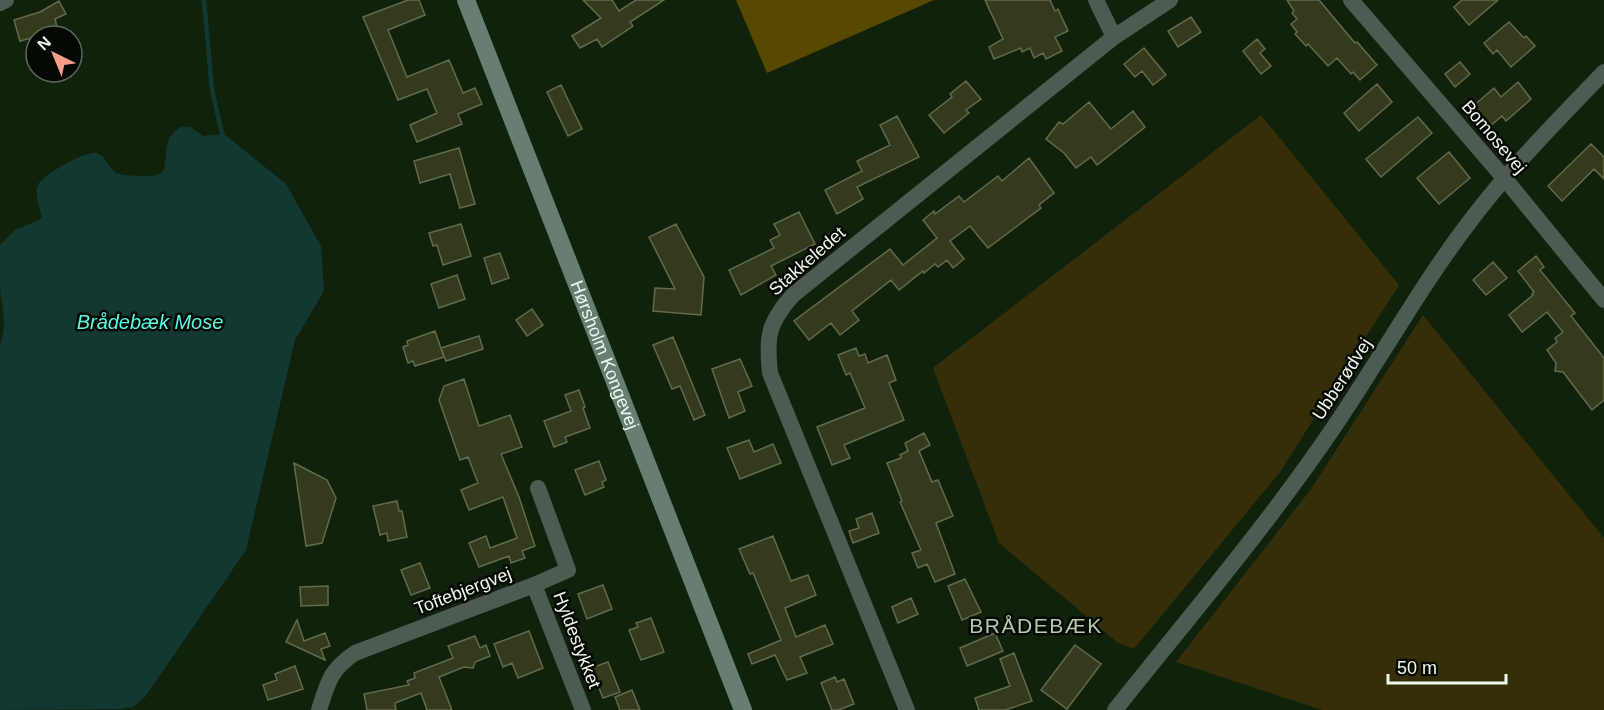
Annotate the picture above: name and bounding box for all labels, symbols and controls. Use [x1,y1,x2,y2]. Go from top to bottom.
north arrow [24,24,84,84]
text: N [34,33,54,54]
street label: Bomosevej [1458,96,1530,178]
street label: Stakkeledet [765,223,849,299]
street label: Hørsholm Kongevej [566,278,643,432]
water label: Brådebæk Mose [77,311,223,333]
street label: Ubberødvej [1308,335,1376,423]
street label: Toftebjergvej [412,563,514,619]
street label: Hyldestykket [549,589,605,691]
district label: BRÅDEBÆK [969,614,1103,637]
scale bar [1388,647,1506,685]
text: 50 m [1397,658,1437,678]

